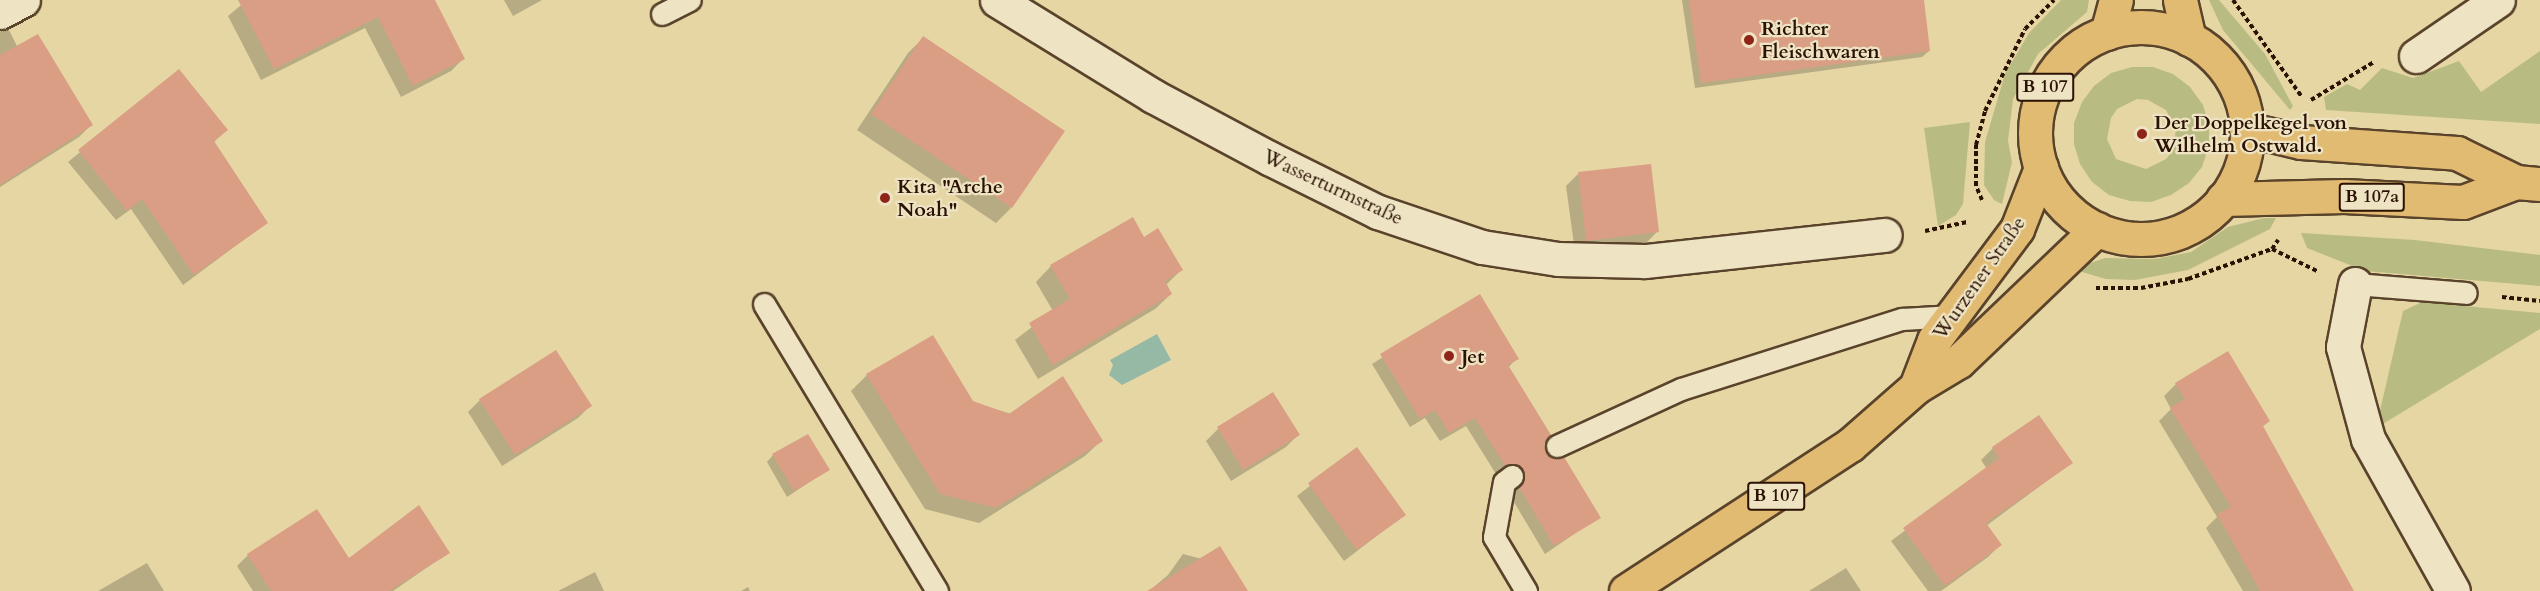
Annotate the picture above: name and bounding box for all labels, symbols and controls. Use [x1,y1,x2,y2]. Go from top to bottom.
place label: Richter Fleischwaren [1761,16,1880,63]
marker: Richter Fleischwaren [1742,33,1756,47]
road number: B 107 [2015,72,2075,102]
place label: Der Doppelkegel von Wilhelm Ostwald. [2154,110,2347,157]
marker: Der Doppelkegel von Wilhelm Ostwald. [2135,127,2149,141]
street label: Wasserturmstraße [1259,144,1407,230]
place label: Kita "Arche Noah" [897,174,1003,221]
road number: B 107a [2338,182,2406,212]
marker: Kita "Arche Noah" [878,191,892,205]
street label: Wurzener Straße [1928,212,2030,344]
place label: Jet [1461,344,1484,368]
marker: Jet [1442,349,1456,363]
road number: B 107 [1746,481,1806,511]

